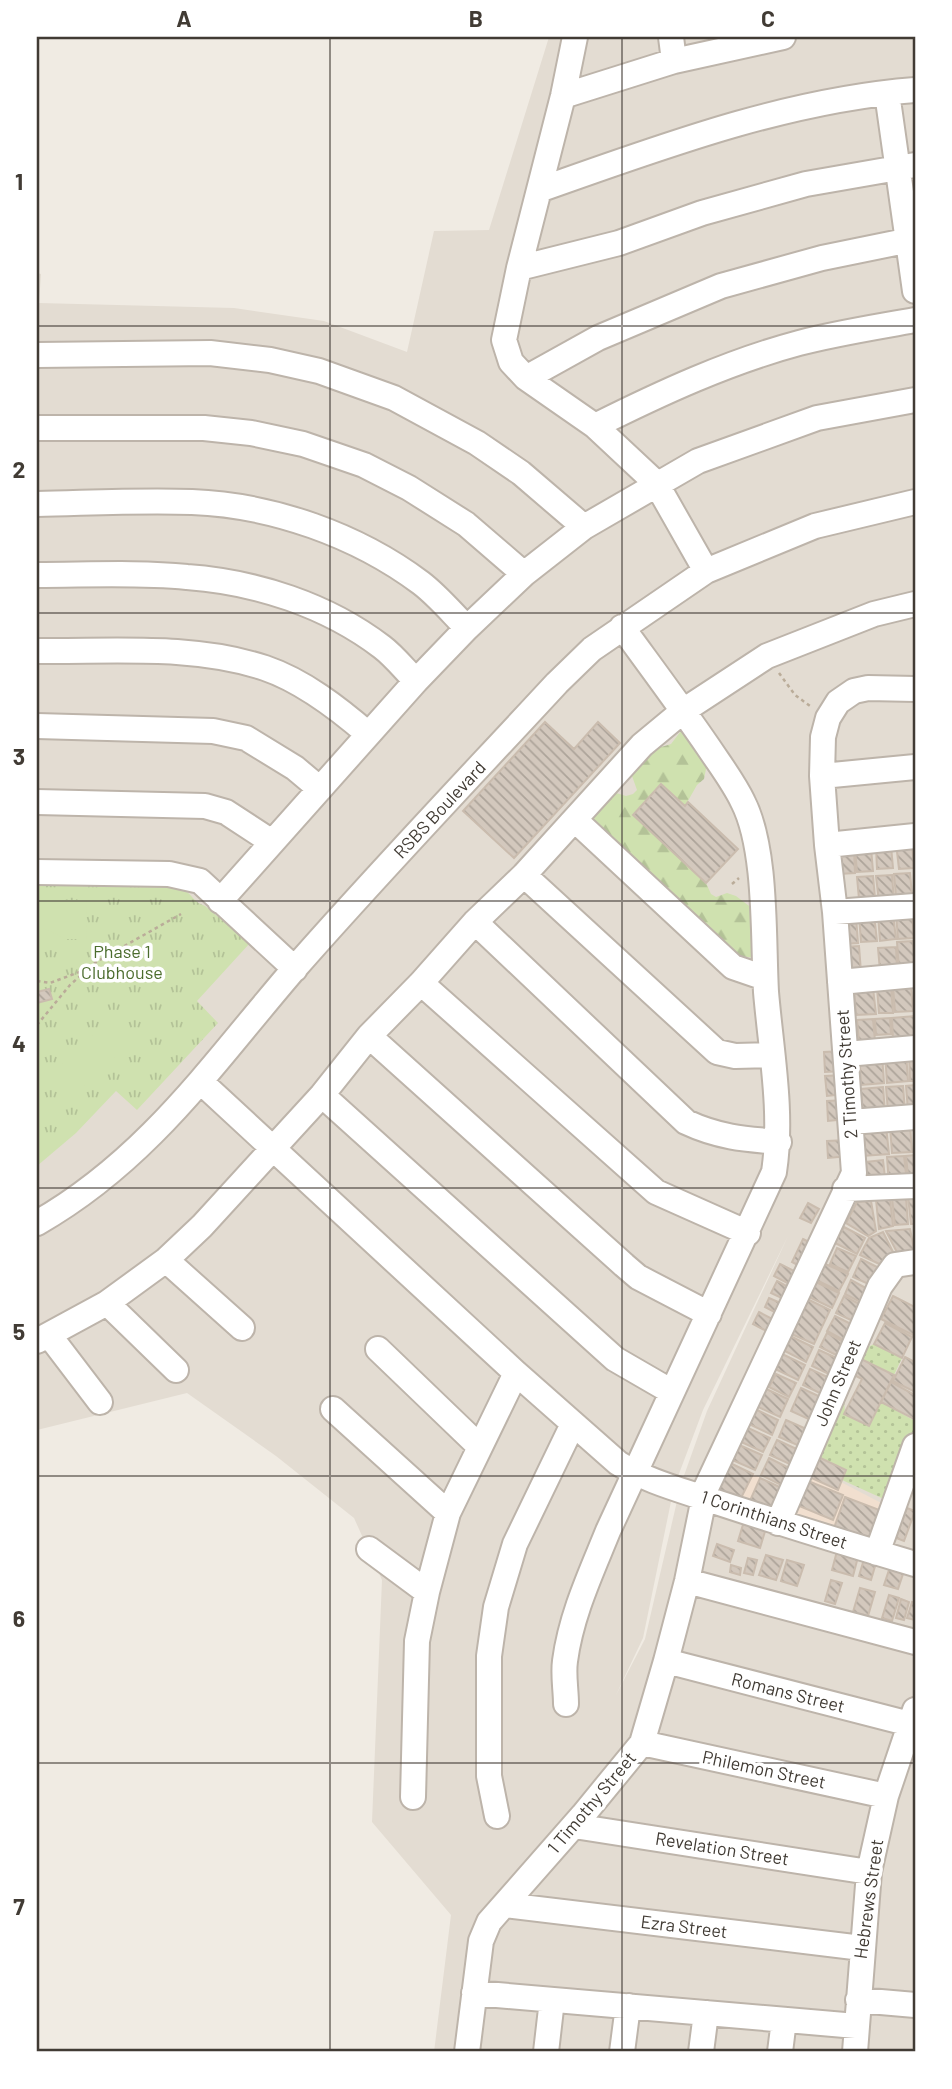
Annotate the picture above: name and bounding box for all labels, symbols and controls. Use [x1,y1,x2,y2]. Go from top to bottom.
text: A [176,4,192,32]
text: B [469,4,483,32]
text: C [761,4,775,32]
text: 1 [15,167,23,195]
text: 2 [13,455,25,483]
text: 3 [13,742,25,770]
street label: RSBS Boulevard [389,756,490,863]
park label: Phase 1 Clubhouse [81,940,163,983]
street label: 2 Timothy Street [831,1009,861,1139]
text: 4 [12,1029,26,1057]
text: 5 [13,1317,25,1345]
street label: John Street [809,1336,865,1429]
street label: 1 Corinthians Street [698,1485,850,1553]
text: 6 [13,1604,25,1632]
street label: Romans Street [729,1667,847,1717]
street label: Philemon Street [700,1745,828,1793]
street label: 1 Timothy Street [542,1747,640,1858]
street label: Revelation Street [654,1827,790,1869]
street label: Hebrews Street [849,1837,887,1960]
text: 7 [13,1892,25,1920]
street label: Ezra Street [639,1910,729,1942]

